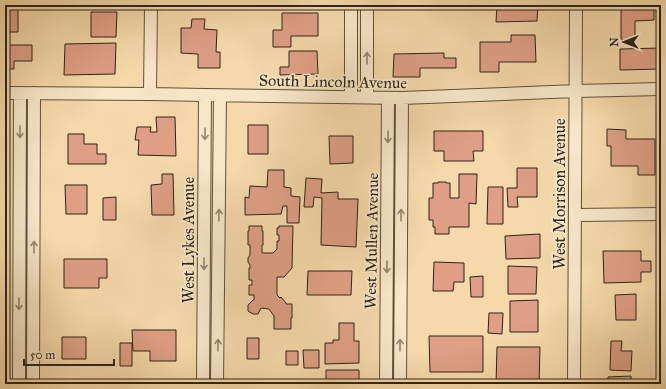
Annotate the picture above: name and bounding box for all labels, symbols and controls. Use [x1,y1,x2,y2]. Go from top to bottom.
north arrow [604,22,644,62]
text: N [608,37,621,47]
one-way arrow [363,52,371,65]
street label: South Lincoln Avenue [259,71,408,92]
street label: West Morrison Avenue [550,118,569,270]
one-way arrow [16,125,24,138]
one-way arrow [201,127,209,140]
one-way arrow [384,130,392,143]
street label: West Mullen Avenue [361,172,382,309]
street label: West Lykes Avenue [179,176,198,303]
one-way arrow [215,209,223,222]
one-way arrow [397,209,405,222]
one-way arrow [30,241,38,254]
one-way arrow [200,257,208,270]
one-way arrow [383,260,391,273]
one-way arrow [15,297,23,310]
one-way arrow [214,339,222,352]
one-way arrow [397,339,404,352]
scale bar [24,341,114,367]
text: 50 m [30,348,55,362]

